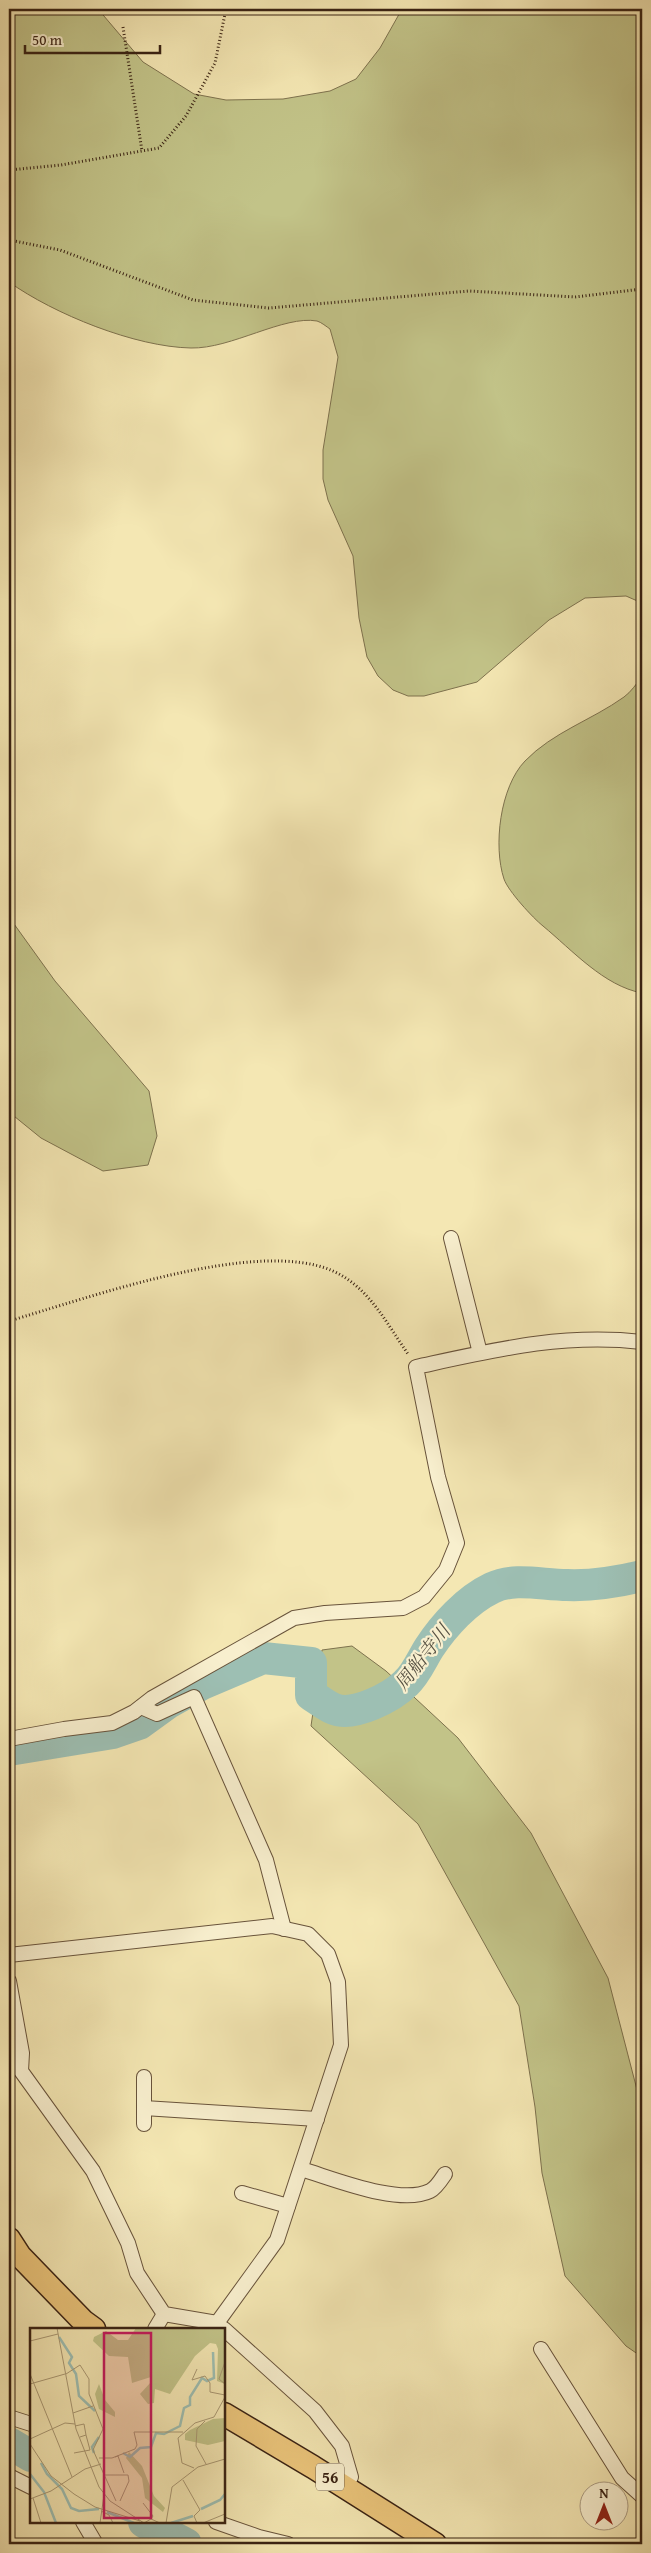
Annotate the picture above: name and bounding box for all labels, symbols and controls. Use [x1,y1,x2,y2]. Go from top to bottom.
scale bar [25,22,160,54]
text: 50 m [32,29,63,50]
water label: 周船寺川 [388,1617,458,1696]
inset map [30,2328,225,2523]
road number: 56 [316,2464,344,2490]
north arrow [578,2480,628,2530]
text: N [599,2483,609,2503]

